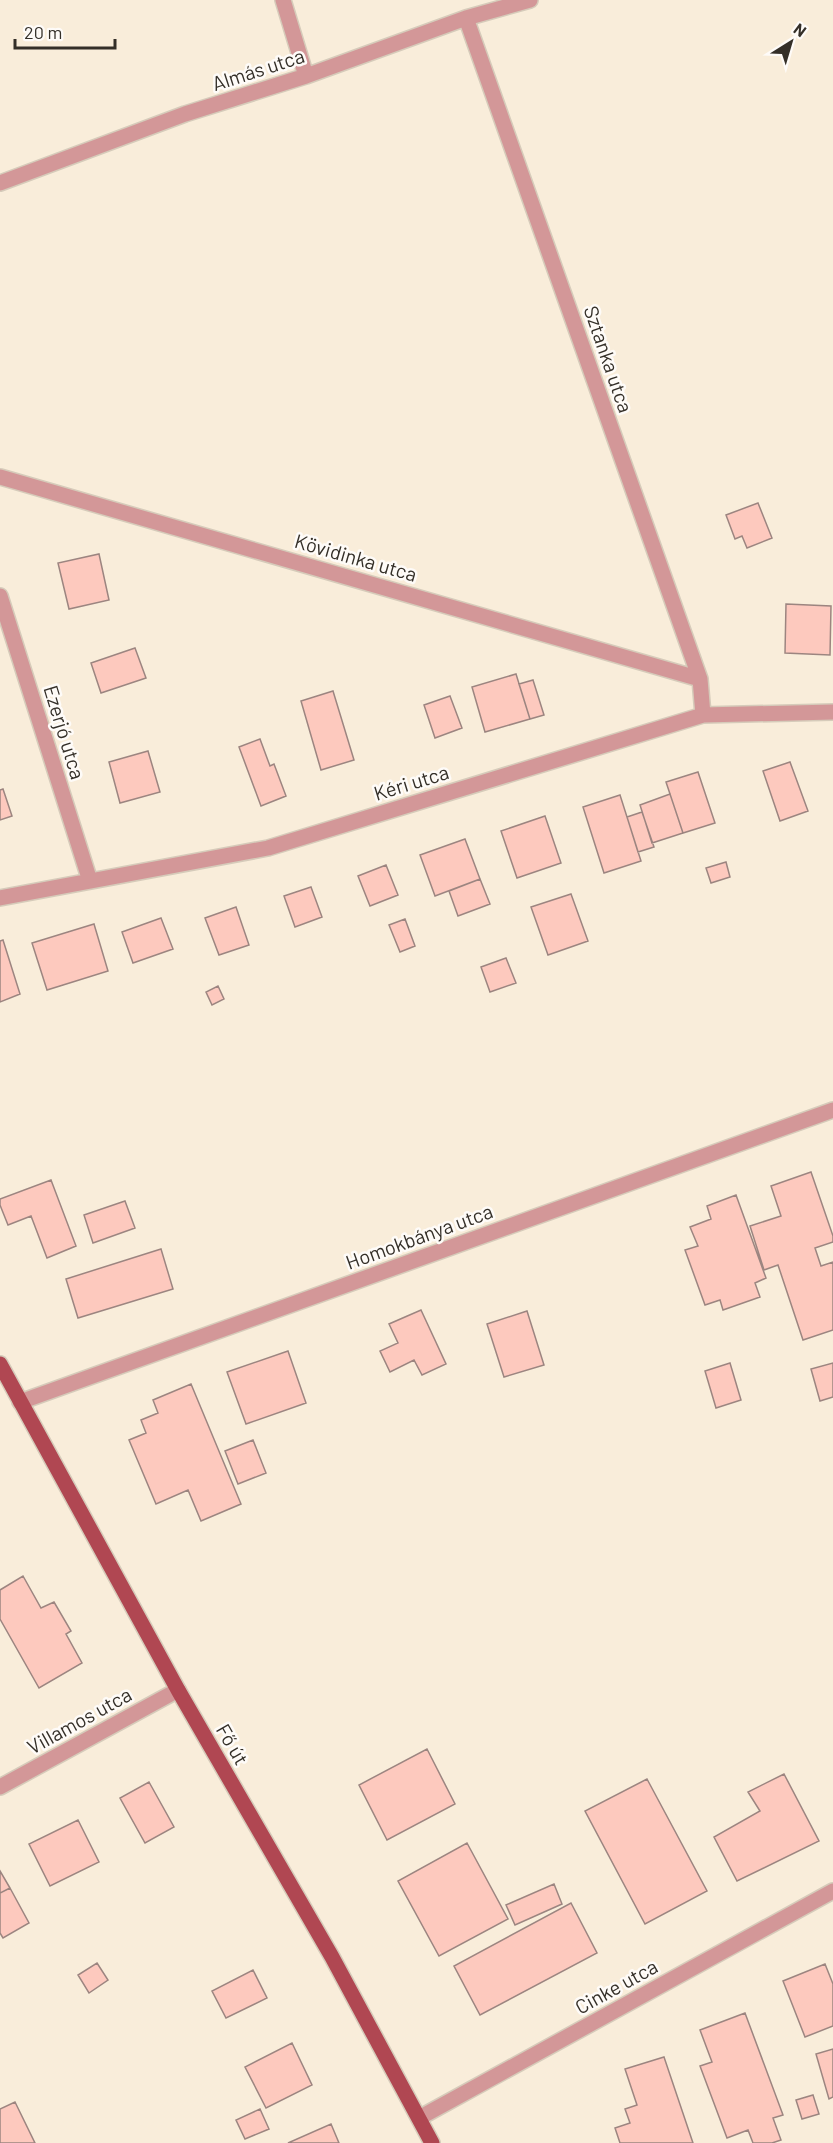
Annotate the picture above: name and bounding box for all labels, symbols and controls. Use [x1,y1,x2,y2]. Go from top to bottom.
scale bar [15,12,116,50]
north arrow [761,12,821,72]
text: N [790,19,810,40]
text: 20 m [24,21,62,43]
street label: Almás utca [209,43,307,95]
street label: Sztanka utca [580,303,638,415]
street label: Kövidinka utca [292,528,420,586]
street label: Ezerjó utca [39,682,91,782]
street label: Kéri utca [371,759,451,805]
street label: Homokbánya utca [342,1198,496,1274]
street label: Villamos utca [23,1681,135,1759]
street label: Fő út [212,1719,254,1769]
street label: Cinke utca [571,1954,661,2018]

